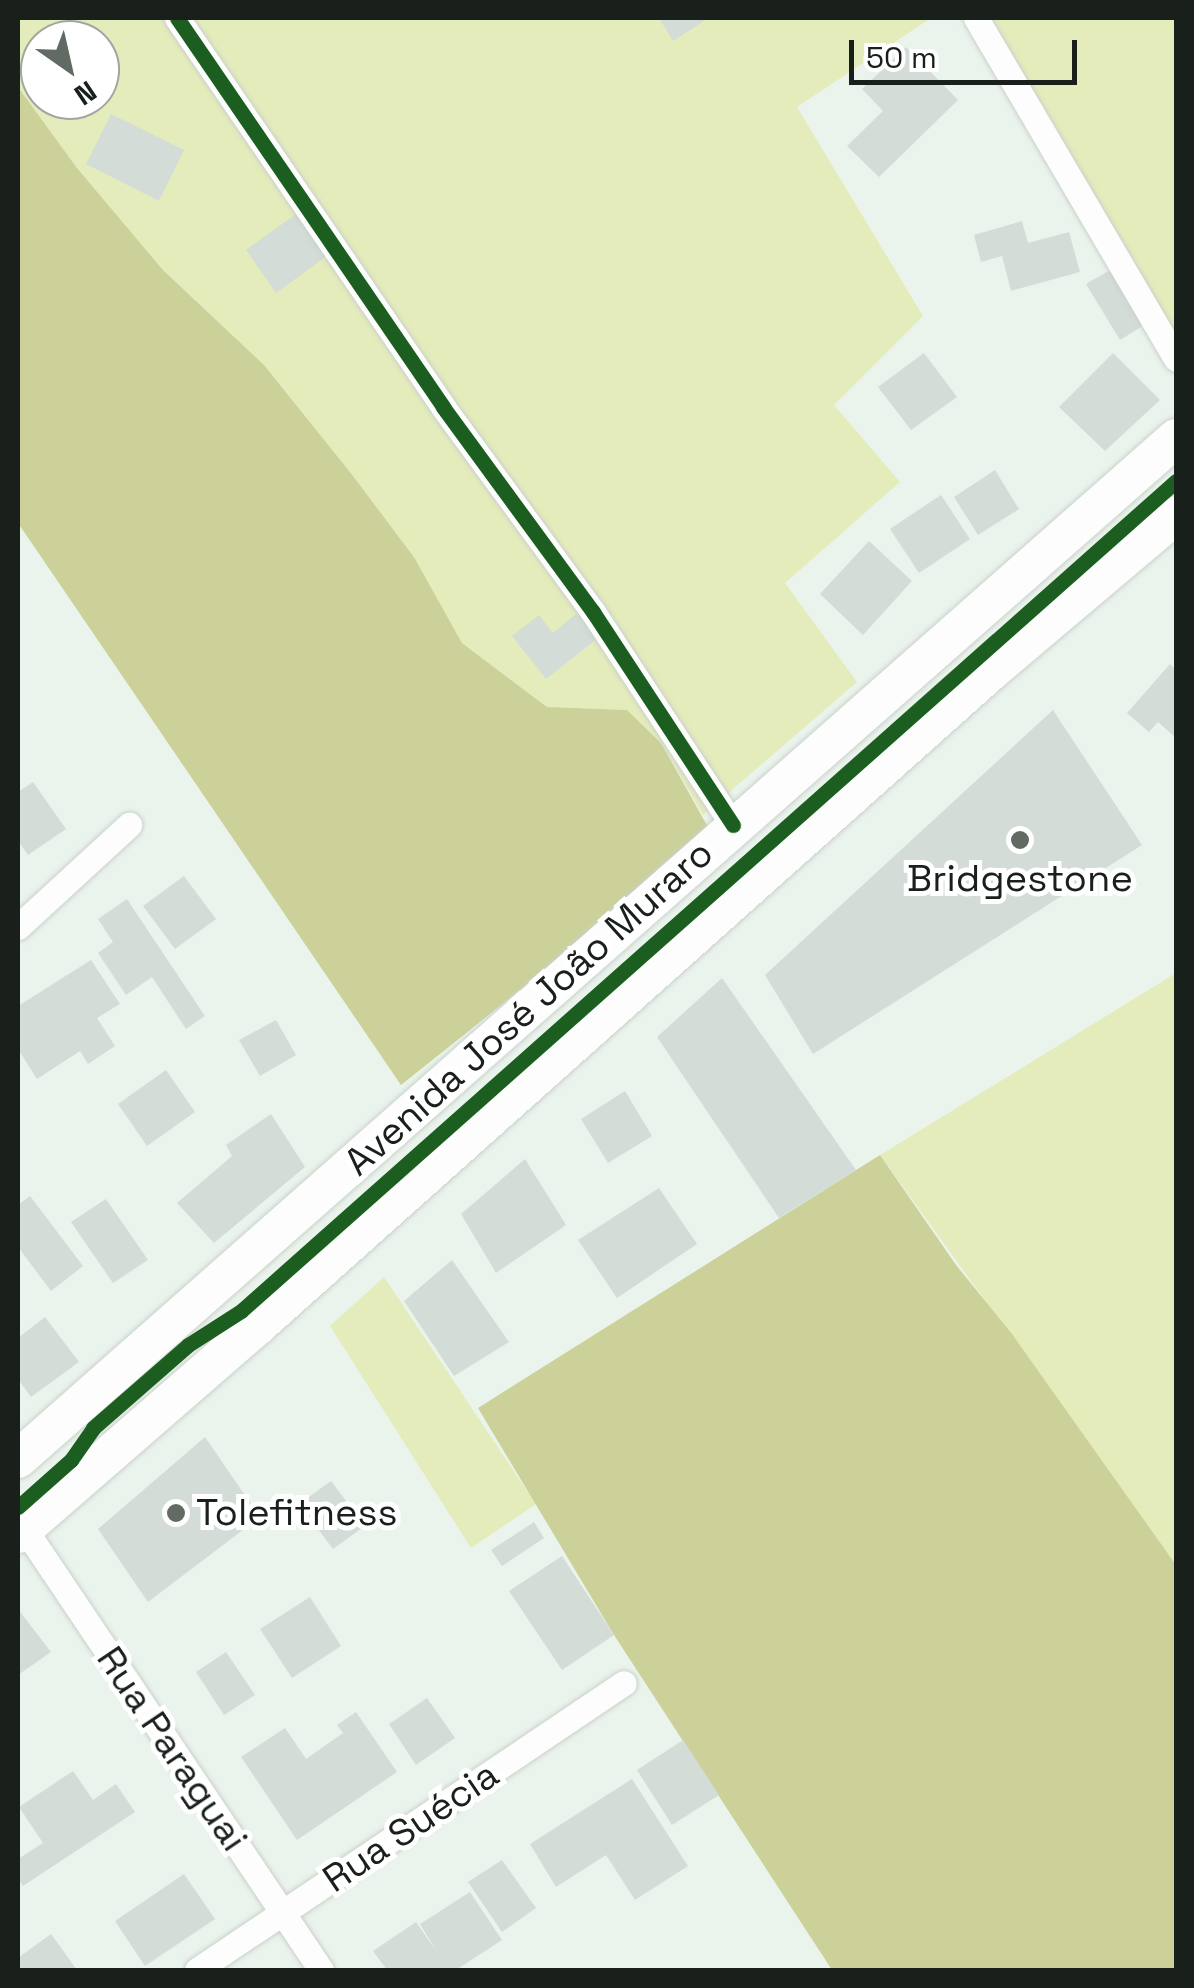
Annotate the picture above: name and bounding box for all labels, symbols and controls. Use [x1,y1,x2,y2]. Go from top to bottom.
north arrow [20,20,120,120]
scale bar [854,20,1082,82]
text: 50 m [866,38,937,77]
text: N [68,73,104,113]
marker: Bridgestone [1009,829,1031,851]
street label: Avenida José João Muraro [335,830,723,1186]
place label: Bridgestone [907,856,1133,902]
place label: Tolefitness [196,1490,398,1536]
marker: Tolefitness [165,1502,187,1524]
street label: Rua Paraguai [87,1638,257,1860]
street label: Rua Suécia [315,1752,507,1902]

